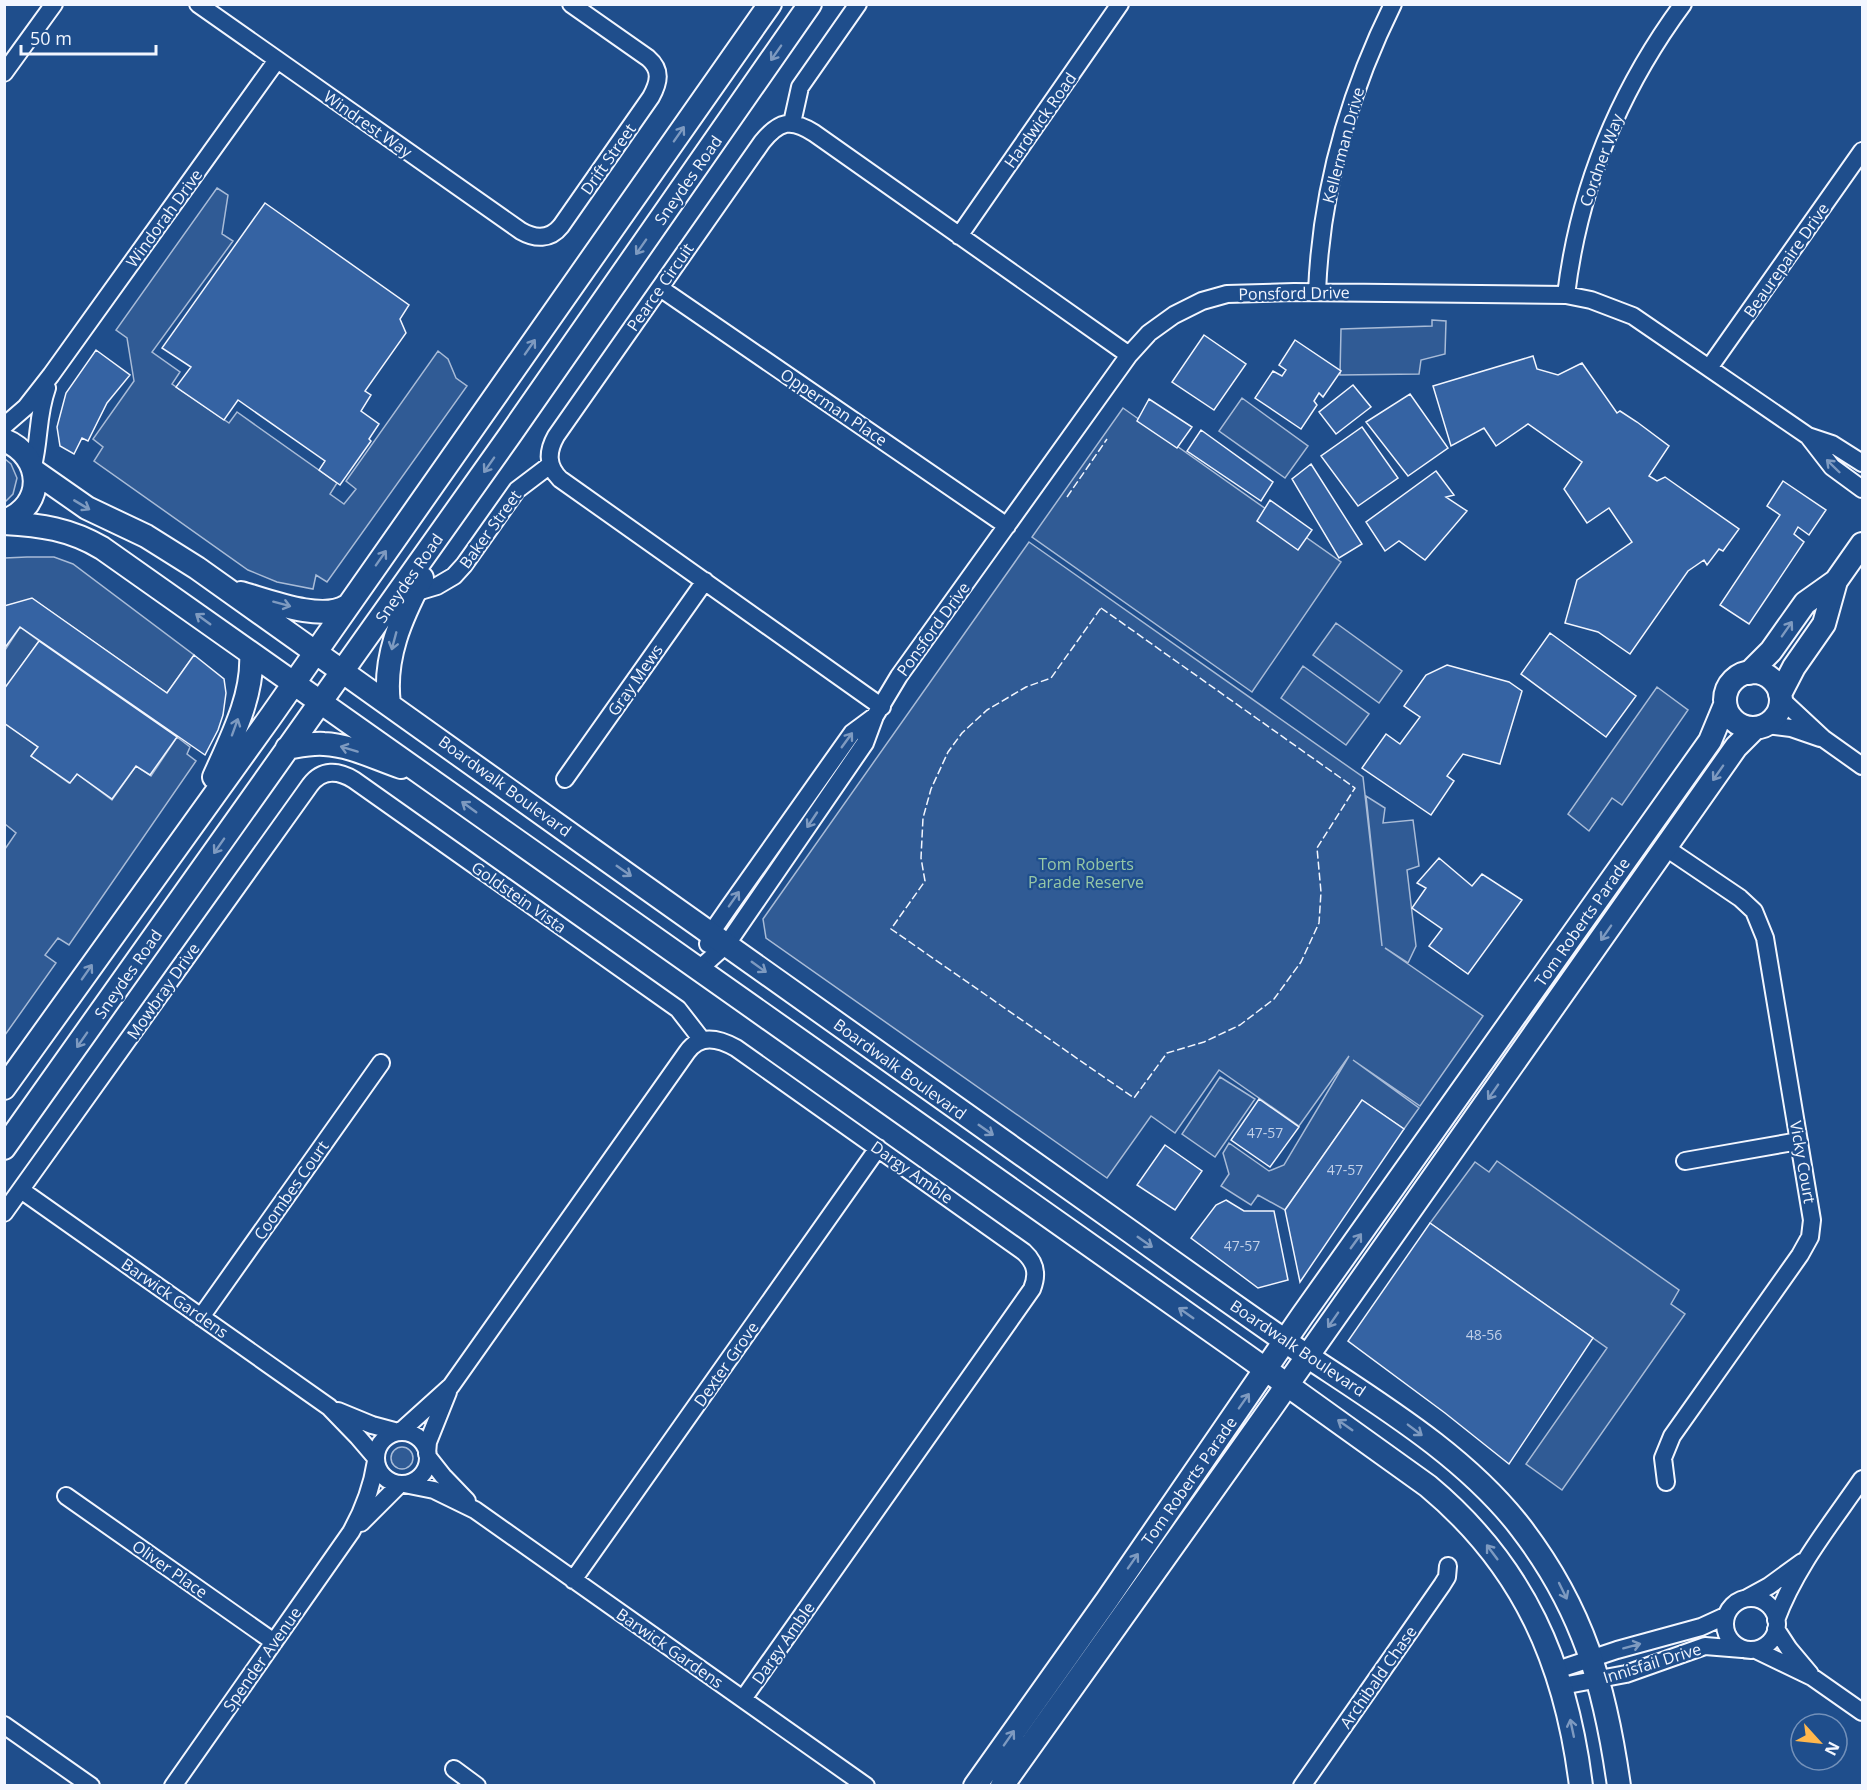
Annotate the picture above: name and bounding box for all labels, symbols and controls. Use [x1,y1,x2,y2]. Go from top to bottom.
scale bar [21,18,156,56]
text: 50 m [30,26,72,50]
one-way arrow [770,44,782,60]
street label: Hardwick Road [999,68,1081,172]
street label: Windrest Way [319,85,417,163]
street label: Kellerman Drive [1317,85,1369,205]
street label: Cordner Way [1574,110,1628,209]
street label: Drift Street [575,119,641,199]
one-way arrow [673,127,685,143]
street label: Sneydes Road [649,131,727,229]
street label: Windorah Drive [121,164,207,272]
street label: Beaurepaire Drive [1738,198,1834,322]
street label: Pearce Circuit [622,238,699,335]
one-way arrow [635,238,647,254]
street label: Ponsford Drive [1238,281,1350,305]
one-way arrow [524,340,536,356]
street label: Opperman Place [776,363,892,451]
one-way arrow [483,456,495,472]
one-way arrow [1825,458,1840,473]
street label: Baker Street [454,485,526,573]
one-way arrow [73,499,90,511]
street label: Sneydes Road [370,529,448,627]
one-way arrow [375,551,387,567]
street label: Ponsford Drive [891,577,975,681]
one-way arrow [272,599,291,610]
one-way arrow [195,613,212,625]
one-way arrow [1781,621,1793,637]
one-way arrow [388,631,400,650]
street label: Gray Mews [602,640,668,720]
one-way arrow [231,718,242,737]
street label: Boardwalk Boulevard [434,730,576,842]
one-way arrow [841,733,853,749]
one-way arrow [340,743,359,754]
one-way arrow [1712,764,1724,781]
one-way arrow [461,801,477,814]
one-way arrow [806,811,818,828]
one-way arrow [213,837,225,854]
park label: Tom Roberts Parade Reserve [1028,853,1144,893]
street label: Tom Roberts Parade [1529,853,1635,991]
street label: Goldstein Vista [467,856,571,938]
one-way arrow [615,865,631,878]
one-way arrow [728,892,740,908]
one-way arrow [1600,924,1612,940]
street label: Sneydes Road [89,925,167,1023]
street label: Mowbray Drive [122,938,204,1044]
one-way arrow [751,961,767,973]
one-way arrow [81,964,93,980]
street label: Boardwalk Boulevard [829,1013,971,1125]
one-way arrow [76,1031,88,1047]
one-way arrow [1487,1083,1500,1099]
street label: Vicky Court [1785,1119,1821,1205]
house number: 47-57 [1247,1123,1283,1142]
one-way arrow [977,1124,993,1136]
street label: Coombes Court [249,1136,334,1244]
street label: Dargy Amble [867,1136,957,1208]
house number: 47-57 [1327,1160,1363,1179]
one-way arrow [1350,1234,1362,1250]
one-way arrow [1137,1236,1153,1248]
house number: 47-57 [1224,1236,1260,1255]
street label: Barwick Gardens [117,1253,233,1343]
street label: Boardwalk Boulevard [1226,1294,1370,1402]
one-way arrow [1178,1307,1195,1319]
one-way arrow [1327,1311,1339,1327]
street label: Dexter Grove [689,1317,763,1411]
house number: 48-56 [1466,1325,1502,1344]
one-way arrow [1238,1393,1250,1410]
street label: Tom Roberts Parade [1136,1412,1242,1550]
one-way arrow [1337,1419,1354,1431]
one-way arrow [1406,1424,1422,1437]
street label: Oliver Place [128,1535,212,1603]
one-way arrow [1485,1544,1498,1560]
one-way arrow [1127,1554,1139,1570]
one-way arrow [1557,1581,1569,1599]
street label: Dargy Amble [747,1598,819,1688]
street label: Spender Avenue [218,1602,306,1715]
street label: Barwick Gardens [612,1603,728,1693]
street label: Archibald Chase [1335,1621,1421,1733]
street label: Innisfail Drive [1600,1638,1704,1688]
one-way arrow [1623,1639,1642,1651]
north arrow [1789,1712,1849,1772]
one-way arrow [1566,1718,1577,1738]
one-way arrow [1003,1730,1015,1746]
text: N [1820,1738,1845,1760]

